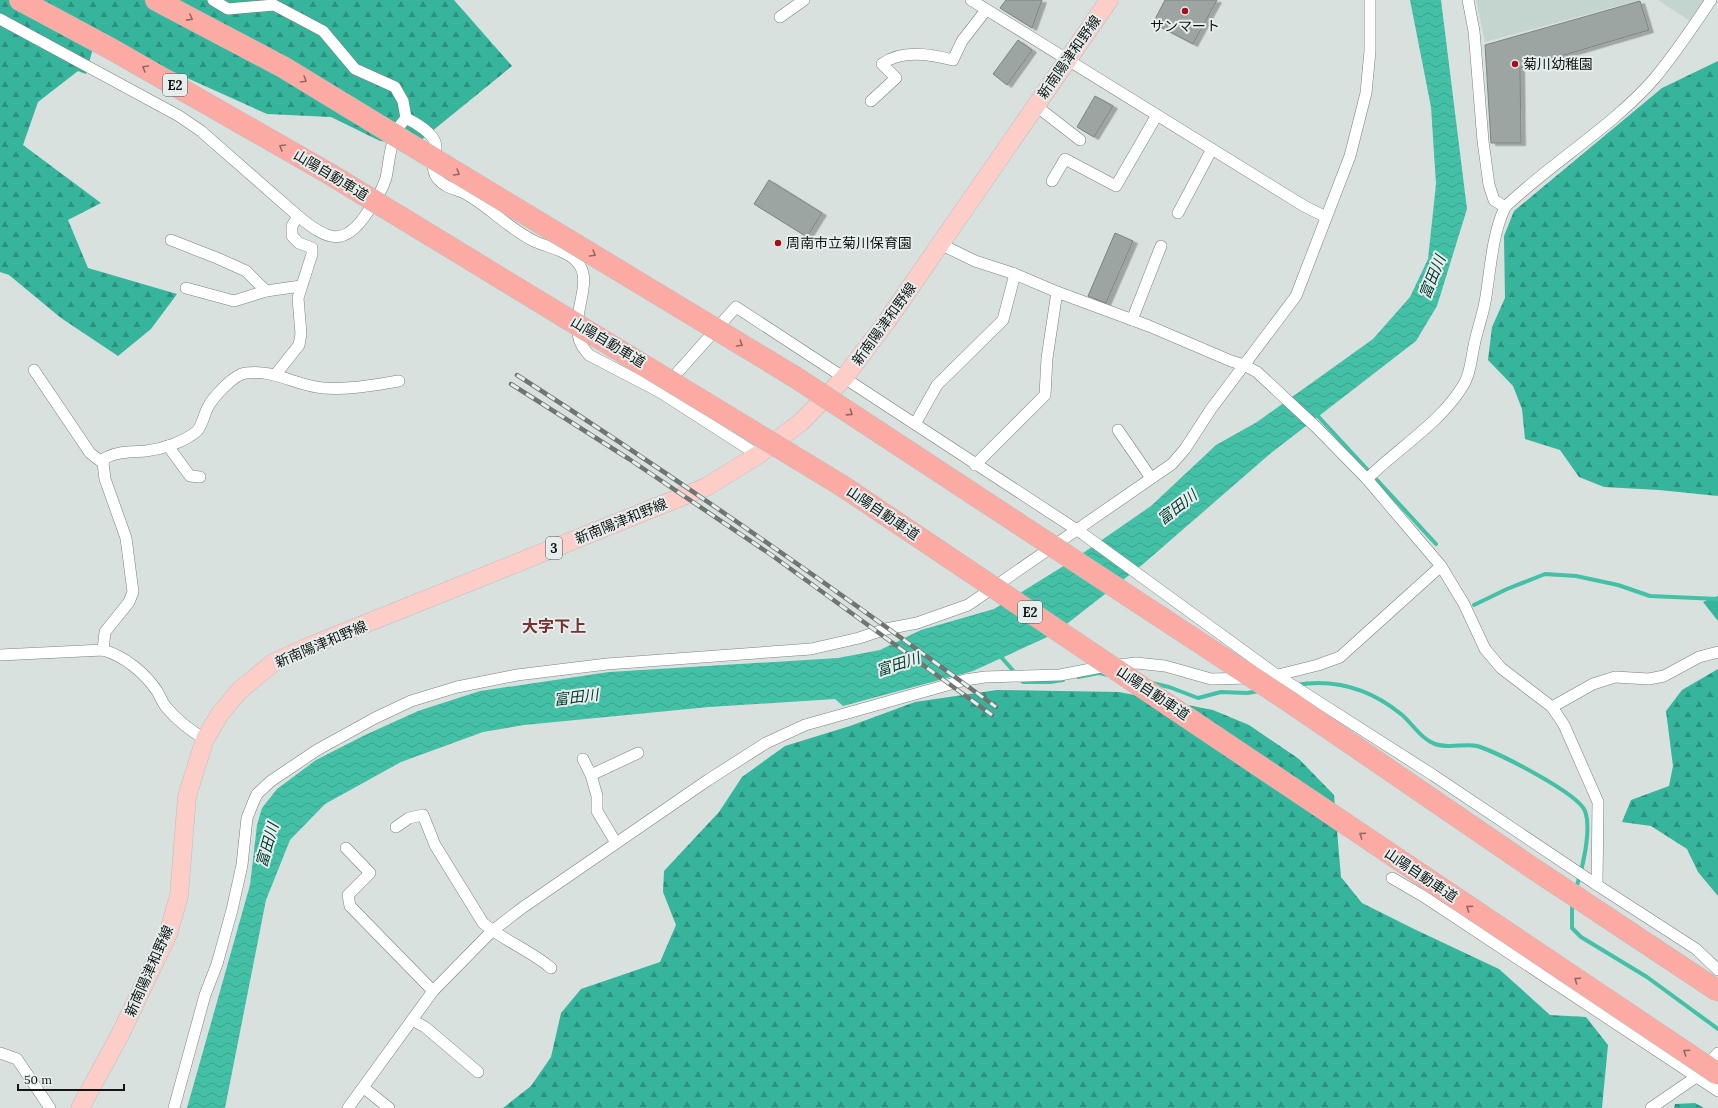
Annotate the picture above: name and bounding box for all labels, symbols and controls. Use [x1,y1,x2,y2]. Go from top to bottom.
marker: サンマート [1180,6,1190,16]
street label: 新南陽津和野線 [1034,12,1104,102]
one-way arrow [186,14,193,21]
place label: サンマート [1150,17,1220,35]
place label: 菊川幼稚園 [1523,55,1593,73]
marker: 菊川幼稚園 [1510,59,1520,69]
one-way arrow [142,66,149,73]
road number: E2 [163,74,187,96]
one-way arrow [300,76,307,83]
one-way arrow [279,144,286,151]
street label: 山陽自動車道 [290,146,372,204]
one-way arrow [453,168,460,175]
place label: 周南市立菊川保育園 [786,234,912,252]
marker: 周南市立菊川保育園 [773,238,783,248]
one-way arrow [589,250,596,257]
water label: 富田川 [1415,251,1450,301]
street label: 新南陽津和野線 [848,279,920,369]
street label: 山陽自動車道 [567,313,649,371]
one-way arrow [736,339,743,346]
one-way arrow [846,408,853,416]
street label: 山陽自動車道 [843,482,923,544]
water label: 富田川 [1153,484,1202,528]
street label: 新南陽津和野線 [572,494,670,548]
road number: 3 [546,537,562,559]
road number: E2 [1018,601,1042,623]
district label: 大字下上 [522,616,586,636]
street label: 新南陽津和野線 [272,617,370,671]
water label: 富田川 [874,647,924,680]
street label: 山陽自動車道 [1113,662,1193,724]
water label: 富田川 [553,685,601,709]
water label: 富田川 [252,819,283,869]
one-way arrow [1359,833,1366,840]
street label: 山陽自動車道 [1381,844,1461,906]
one-way arrow [1466,905,1473,913]
street label: 新南陽津和野線 [121,923,177,1019]
one-way arrow [1574,977,1581,985]
one-way arrow [1683,1050,1690,1057]
scale bar [18,1066,124,1092]
text: 50 m [24,1072,52,1087]

